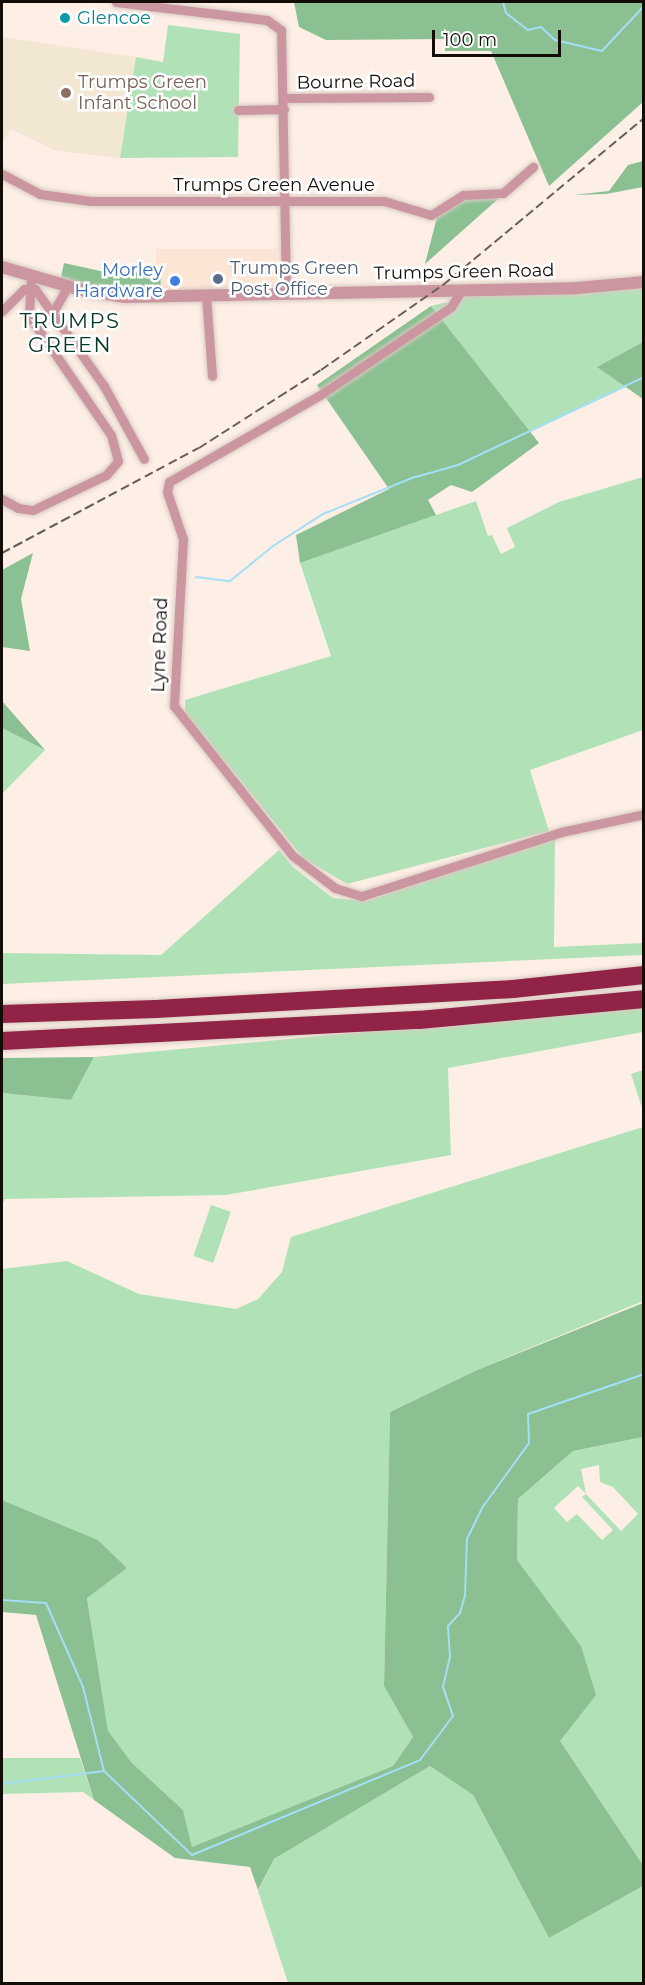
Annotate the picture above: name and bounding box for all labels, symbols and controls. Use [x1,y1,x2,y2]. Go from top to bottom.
place label: Glencoe [77,7,151,29]
marker: Glencoe [58,11,72,25]
scale bar [435,18,564,56]
text: 100 m [443,29,497,51]
street label: Bourne Road [296,70,416,94]
place label: Trumps Green Infant School [78,72,207,115]
marker: Trumps Green Infant School [59,86,73,100]
street label: Trumps Green Avenue [173,174,375,196]
place label: Trumps Green Post Office [230,258,359,300]
place label: Morley Hardware [75,260,163,302]
street label: Trumps Green Road [373,260,555,284]
marker: Trumps Green Post Office [211,272,225,286]
marker: Morley Hardware [168,274,182,288]
district label: TRUMPS GREEN [20,308,120,358]
street label: Lyne Road [148,597,172,693]

